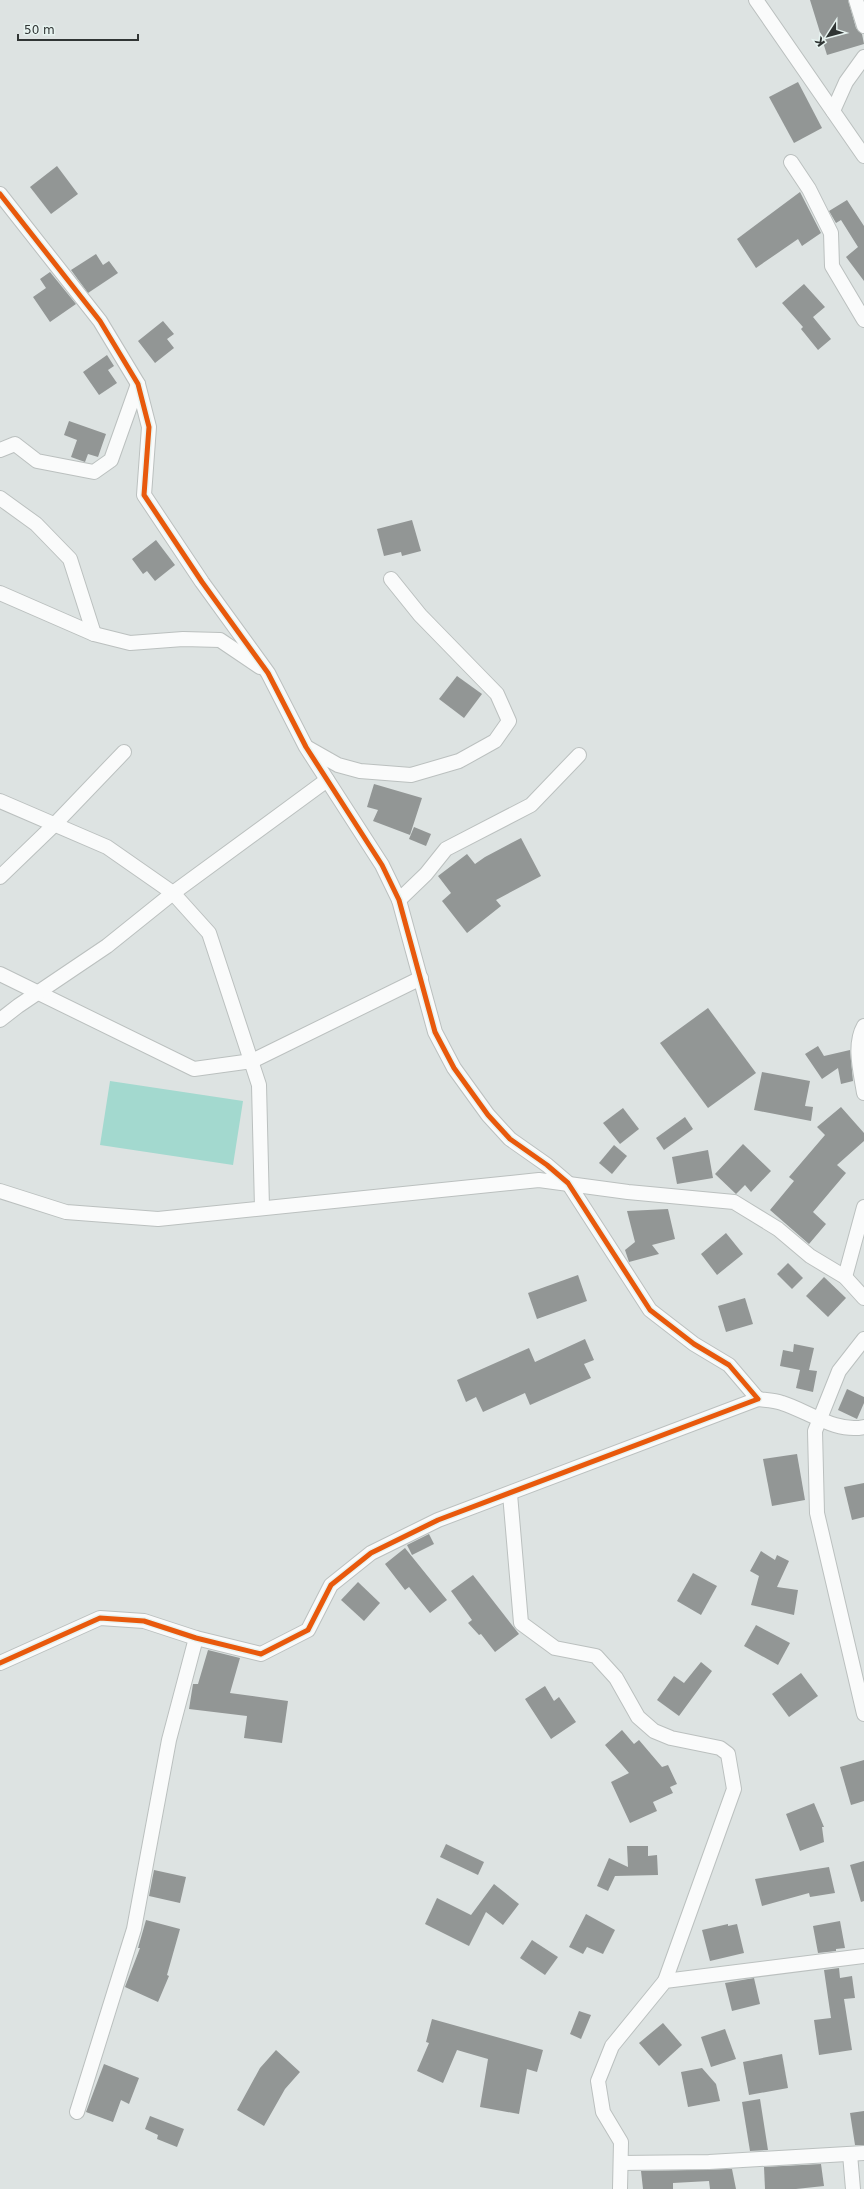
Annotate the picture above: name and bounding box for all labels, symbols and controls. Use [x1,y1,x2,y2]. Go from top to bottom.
scale bar [18,16,138,42]
north arrow [808,16,848,56]
text: 50 m [24,23,55,37]
text: K [812,34,828,49]

